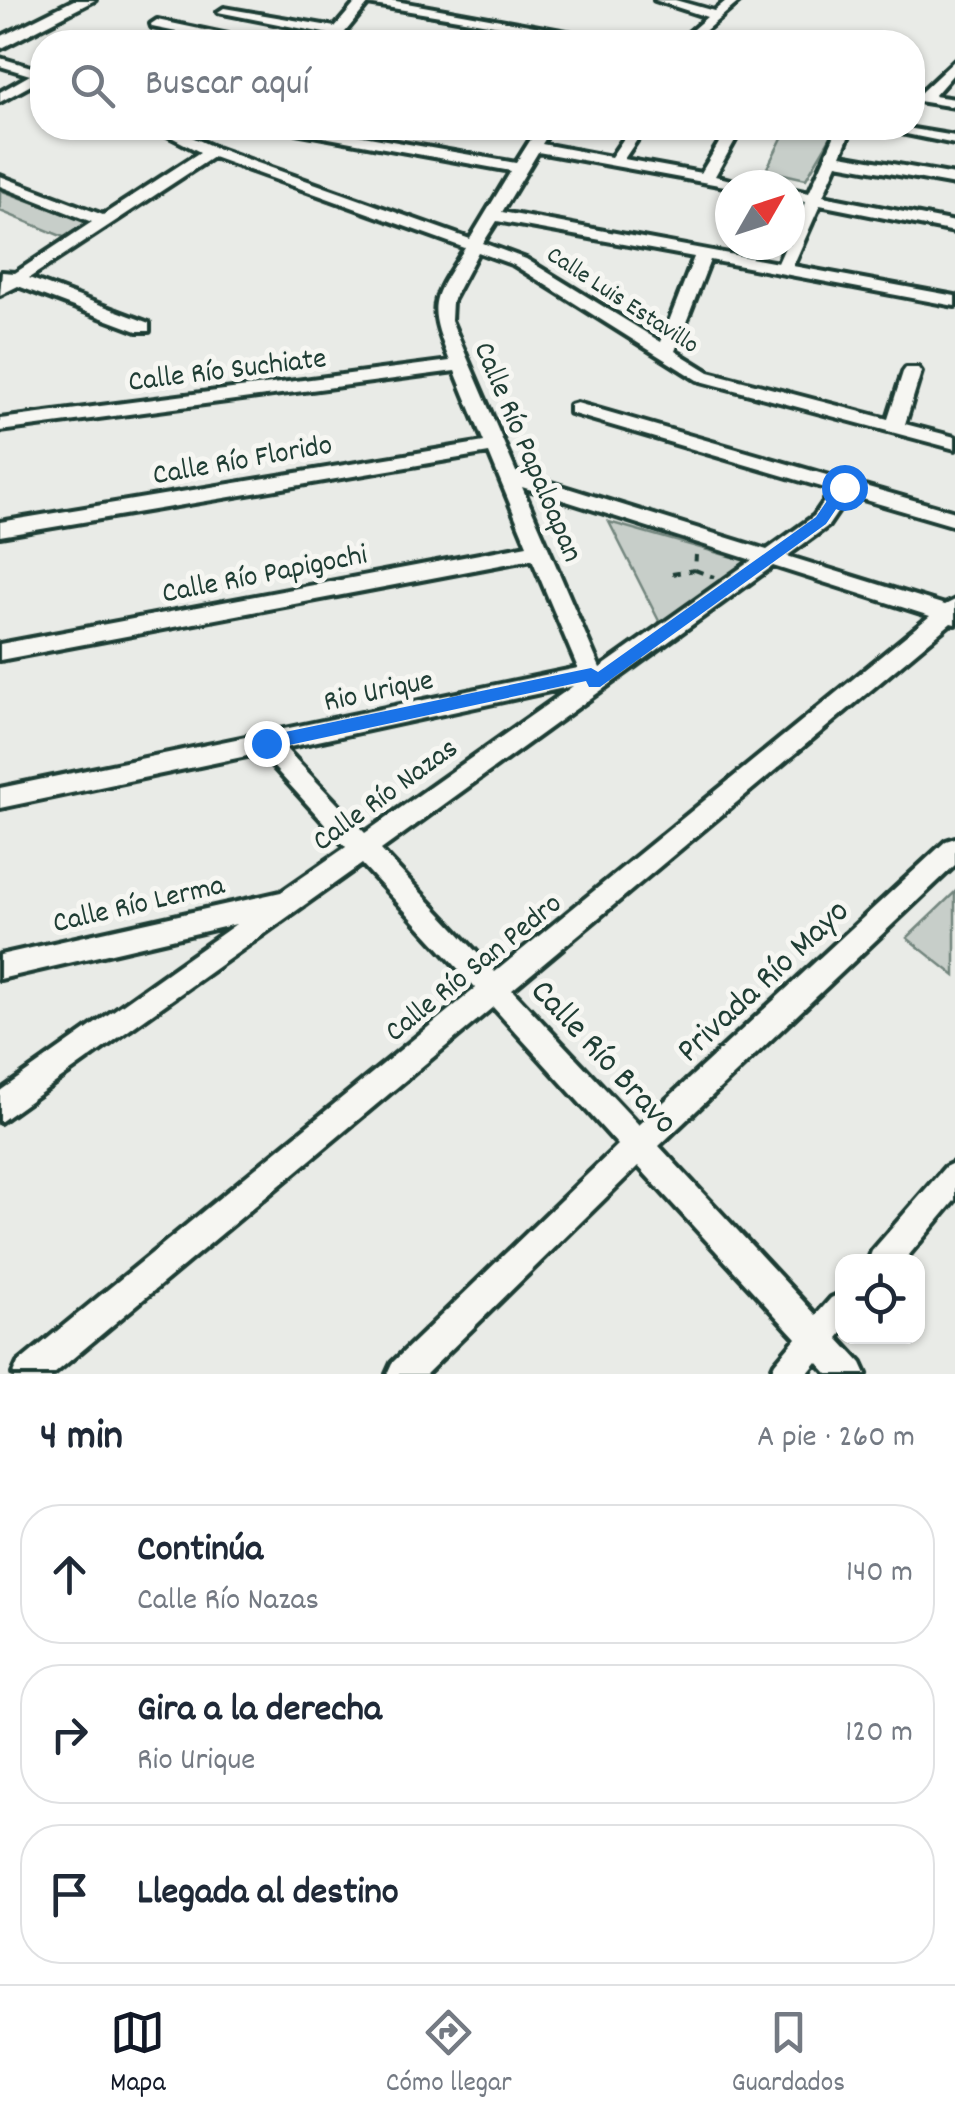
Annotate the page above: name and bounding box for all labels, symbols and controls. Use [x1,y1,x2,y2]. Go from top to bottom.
search box [30,30,925,140]
icon: search [65,58,120,113]
text: Buscar aquí [145,58,309,113]
north arrow [715,170,805,260]
street label: Calle Luis Estavillo [538,238,705,364]
street label: Calle Río Papaloapan [460,336,592,570]
street label: Calle Río Suchiate [126,339,329,406]
street label: Calle Río Florido [150,425,336,499]
route start [822,465,868,511]
street label: Calle Río Papigochi [158,535,371,617]
street label: Rio Urique [320,661,438,726]
route end [244,721,290,767]
street label: Calle Río Nazas [305,729,468,864]
street label: Calle Río Lerma [49,866,230,947]
street label: Calle Río San Pedro [377,885,573,1054]
street label: Privada Río Mayo [667,889,862,1076]
street label: Calle Río Bravo [517,969,688,1148]
map controls [835,1254,925,1344]
button: locate [835,1254,925,1344]
text: 4 min [40,1409,123,1469]
text: A pie · 260 m [757,1416,915,1462]
text: Continúa [137,1524,263,1579]
icon: ahead [42,1547,97,1602]
text: 140 m [846,1551,913,1597]
text: Calle Río Nazas [137,1579,319,1625]
text: Gira a la derecha [137,1684,382,1739]
icon: right [42,1707,97,1762]
text: 120 m [845,1711,913,1757]
text: Rio Urique [137,1739,255,1785]
icon: arrive [42,1867,97,1922]
text: Llegada al destino [137,1867,399,1922]
tab: Mapa [110,2005,166,2105]
tab: Cómo llegar [386,2005,512,2105]
tab: Guardados [732,2005,845,2105]

